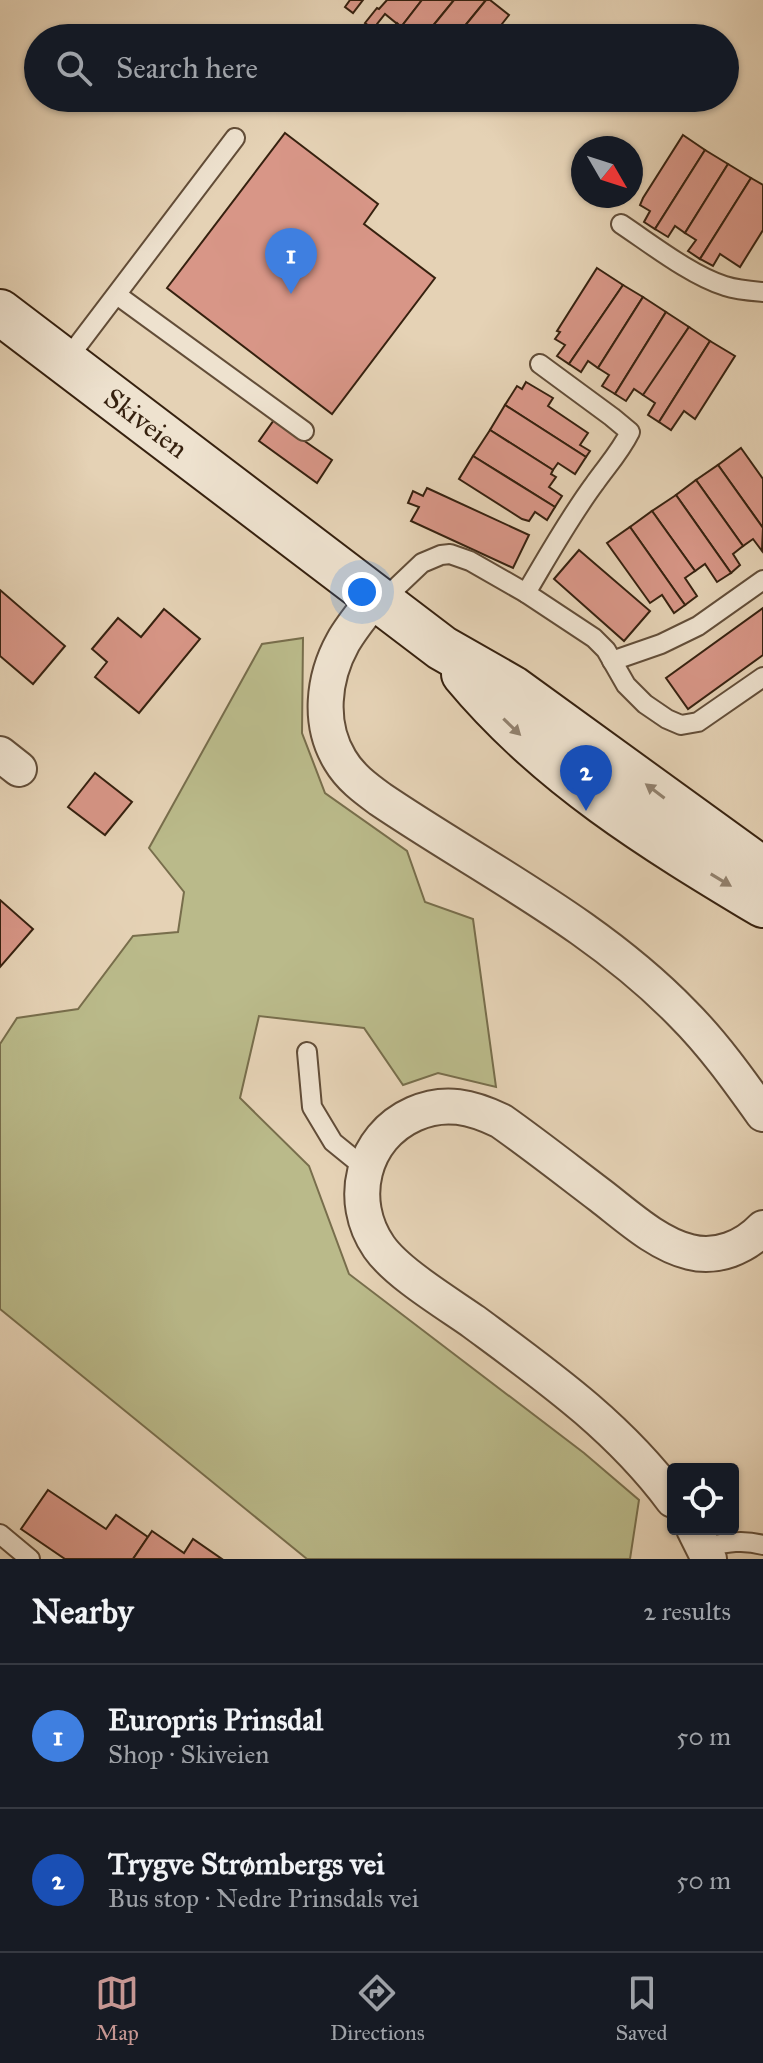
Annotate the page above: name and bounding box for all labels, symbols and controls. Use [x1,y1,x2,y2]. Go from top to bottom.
search box [24,24,739,112]
icon: search [52,46,96,90]
text: Search here [116,50,258,86]
north arrow [571,136,643,208]
pin: 1 [265,228,317,294]
street label: Skiveien [97,380,195,466]
your location [342,572,382,612]
one-way arrow [502,718,521,736]
pin: 2 [560,745,612,811]
one-way arrow [644,783,666,799]
one-way arrow [710,873,732,887]
map controls [667,1463,739,1535]
button: locate [667,1463,739,1535]
text: Nearby [32,1591,134,1632]
text: 2 results [643,1595,731,1627]
text: Europris Prinsdal [108,1702,323,1738]
text: 1 [53,1720,63,1752]
text: 50 m [676,1720,731,1752]
text: Shop · Skiveien [108,1738,269,1770]
text: Trygve Strømbergs vei [108,1846,385,1882]
text: 2 [52,1864,64,1896]
text: 50 m [676,1864,731,1896]
text: Bus stop · Nedre Prinsdals vei [108,1882,419,1914]
tab: Map [95,1971,139,2046]
tab: Directions [330,1971,425,2046]
tab: Saved [615,1971,668,2046]

